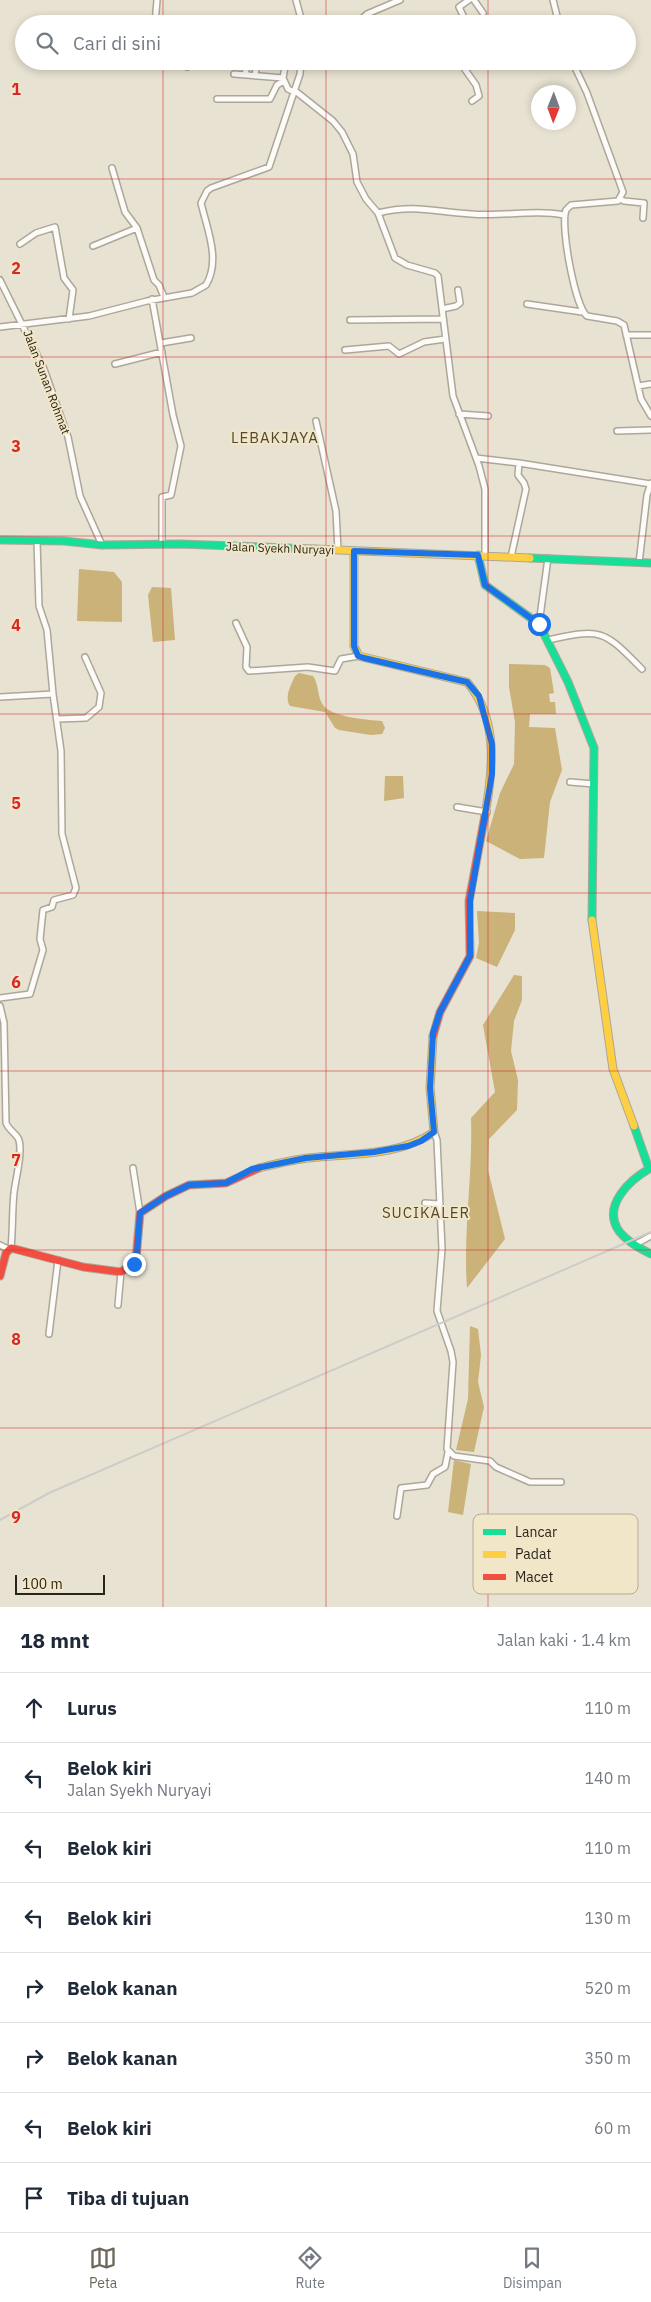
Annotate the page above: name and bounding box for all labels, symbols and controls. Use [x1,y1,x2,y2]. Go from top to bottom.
search box [15,15,636,70]
icon: search [33,29,61,57]
text: Cari di sini [73,31,161,55]
text: 1 [11,79,21,99]
north arrow [531,85,576,130]
text: 2 [11,258,21,278]
street label: Jalan Sunan Rohmat [20,328,74,436]
district label: LEBAKJAYA [231,428,319,447]
text: 3 [11,436,21,456]
street label: Jalan Syekh Nuryayi [226,539,334,557]
route start [528,613,551,636]
text: 4 [11,615,21,635]
text: 5 [11,793,21,813]
text: 6 [11,972,21,992]
text: 7 [11,1150,21,1170]
district label: SUCIKALER [382,1203,470,1222]
route end [123,1253,146,1276]
text: 8 [11,1329,21,1349]
text: 9 [11,1507,21,1527]
legend [473,1514,638,1594]
text: Lancar [515,1523,557,1541]
text: Padat [515,1545,551,1563]
text: Macet [515,1568,553,1586]
scale bar [15,1572,105,1595]
text: 100 m [22,1575,63,1593]
text: 18 mnt [20,1626,90,1654]
text: Jalan kaki · 1.4 km [497,1630,631,1650]
icon: ahead [20,1694,48,1722]
text: Lurus [67,1696,117,1720]
text: 110 m [584,1698,631,1718]
text: Belok kiri [67,1756,152,1780]
icon: left [20,1764,48,1792]
text: 140 m [584,1768,631,1788]
text: Jalan Syekh Nuryayi [67,1780,211,1800]
icon: left [20,1834,48,1862]
text: Belok kiri [67,1836,152,1860]
text: 110 m [584,1838,631,1858]
icon: left [20,1904,48,1932]
text: Belok kiri [67,1906,152,1930]
text: 130 m [584,1908,631,1928]
icon: right [20,1974,48,2002]
text: Belok kanan [67,1976,178,2000]
text: 520 m [584,1978,631,1998]
icon: right [20,2044,48,2072]
text: Belok kanan [67,2046,178,2070]
text: 350 m [584,2048,631,2068]
icon: left [20,2114,48,2142]
text: Belok kiri [67,2116,152,2140]
text: 60 m [594,2118,631,2138]
icon: arrive [20,2184,48,2212]
text: Tiba di tujuan [67,2186,189,2210]
tab: Peta [89,2244,117,2292]
tab: Rute [295,2244,325,2292]
tab: Disimpan [503,2244,562,2292]

